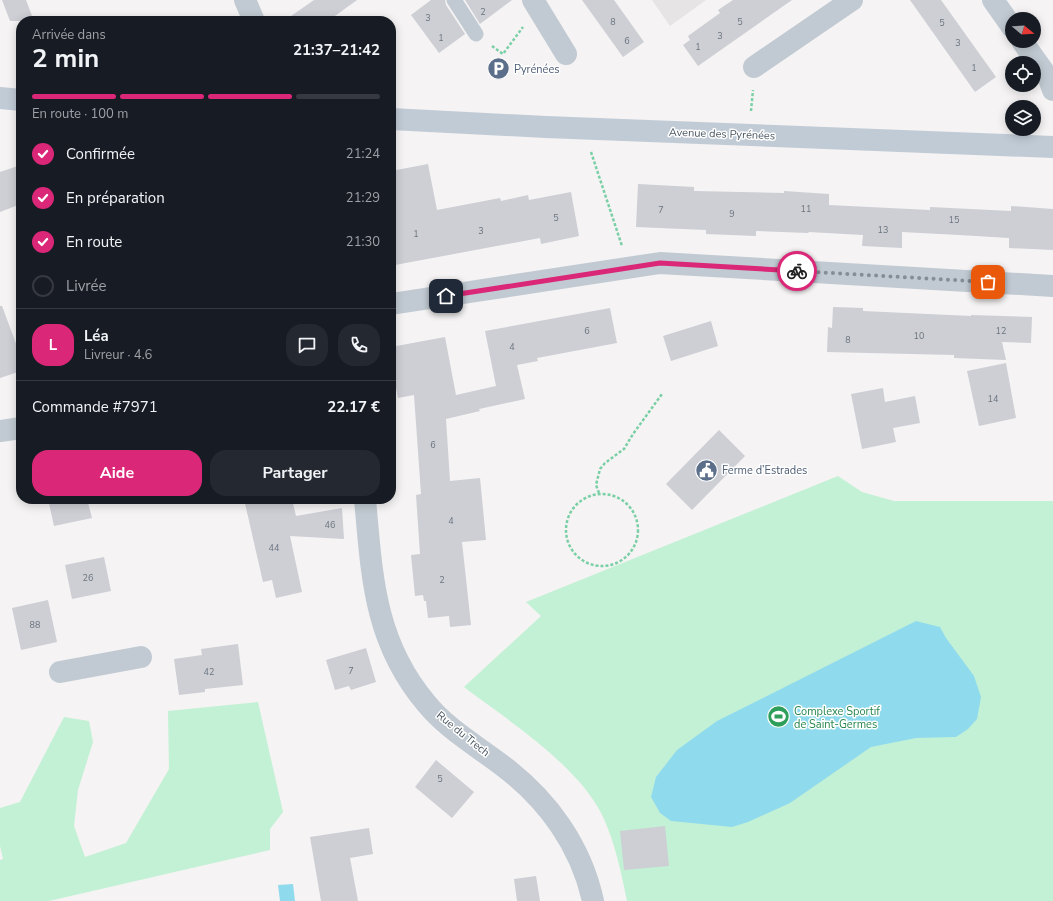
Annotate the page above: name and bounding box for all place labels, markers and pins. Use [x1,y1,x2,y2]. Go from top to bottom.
parking icon: Pyrénées [485,56,511,82]
place label: Pyrénées [514,62,560,77]
pin [971,265,1005,299]
pin [429,279,463,313]
public building icon: Ferme d’Estrades [693,457,719,483]
place label: Ferme d’Estrades [722,463,807,478]
sports icon: Complexe Sportif de Saint-Germes [765,704,791,730]
place label: Complexe Sportif de Saint-Germes [794,704,880,732]

